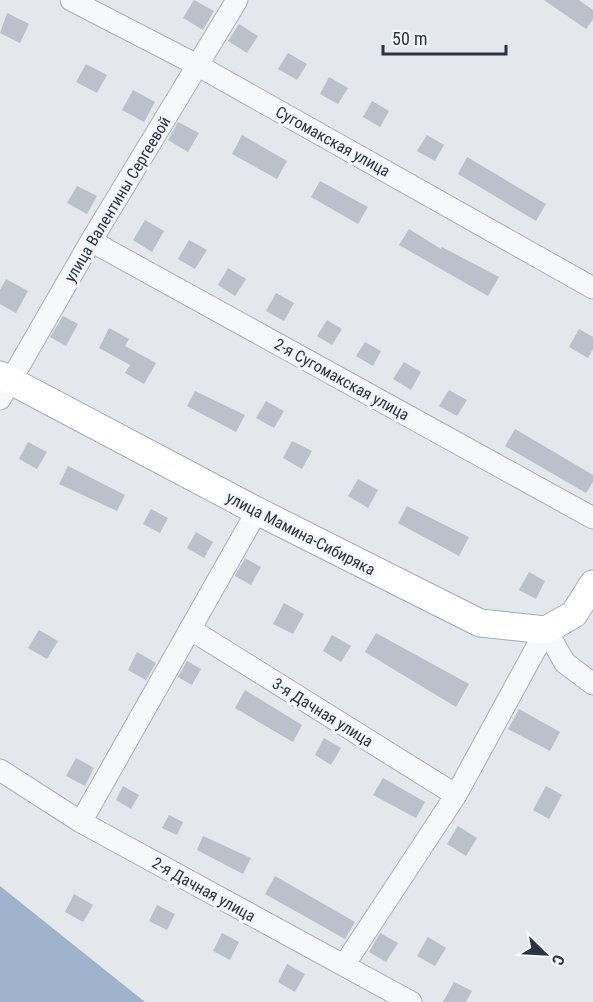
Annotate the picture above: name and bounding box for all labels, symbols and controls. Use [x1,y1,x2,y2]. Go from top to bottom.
scale bar [383,18,506,56]
text: 50 m [392,28,427,49]
street label: Сугомакская улица [272,102,393,181]
street label: улица Валентины Сергеевой [60,113,174,285]
street label: 2-я Сугомакская улица [271,334,412,424]
street label: улица Мамина-Сибиряка [223,488,378,579]
street label: 3-я Дачная улица [269,674,377,751]
street label: 2-я Дачная улица [149,853,259,926]
north arrow [515,924,575,984]
text: С [548,952,569,968]

